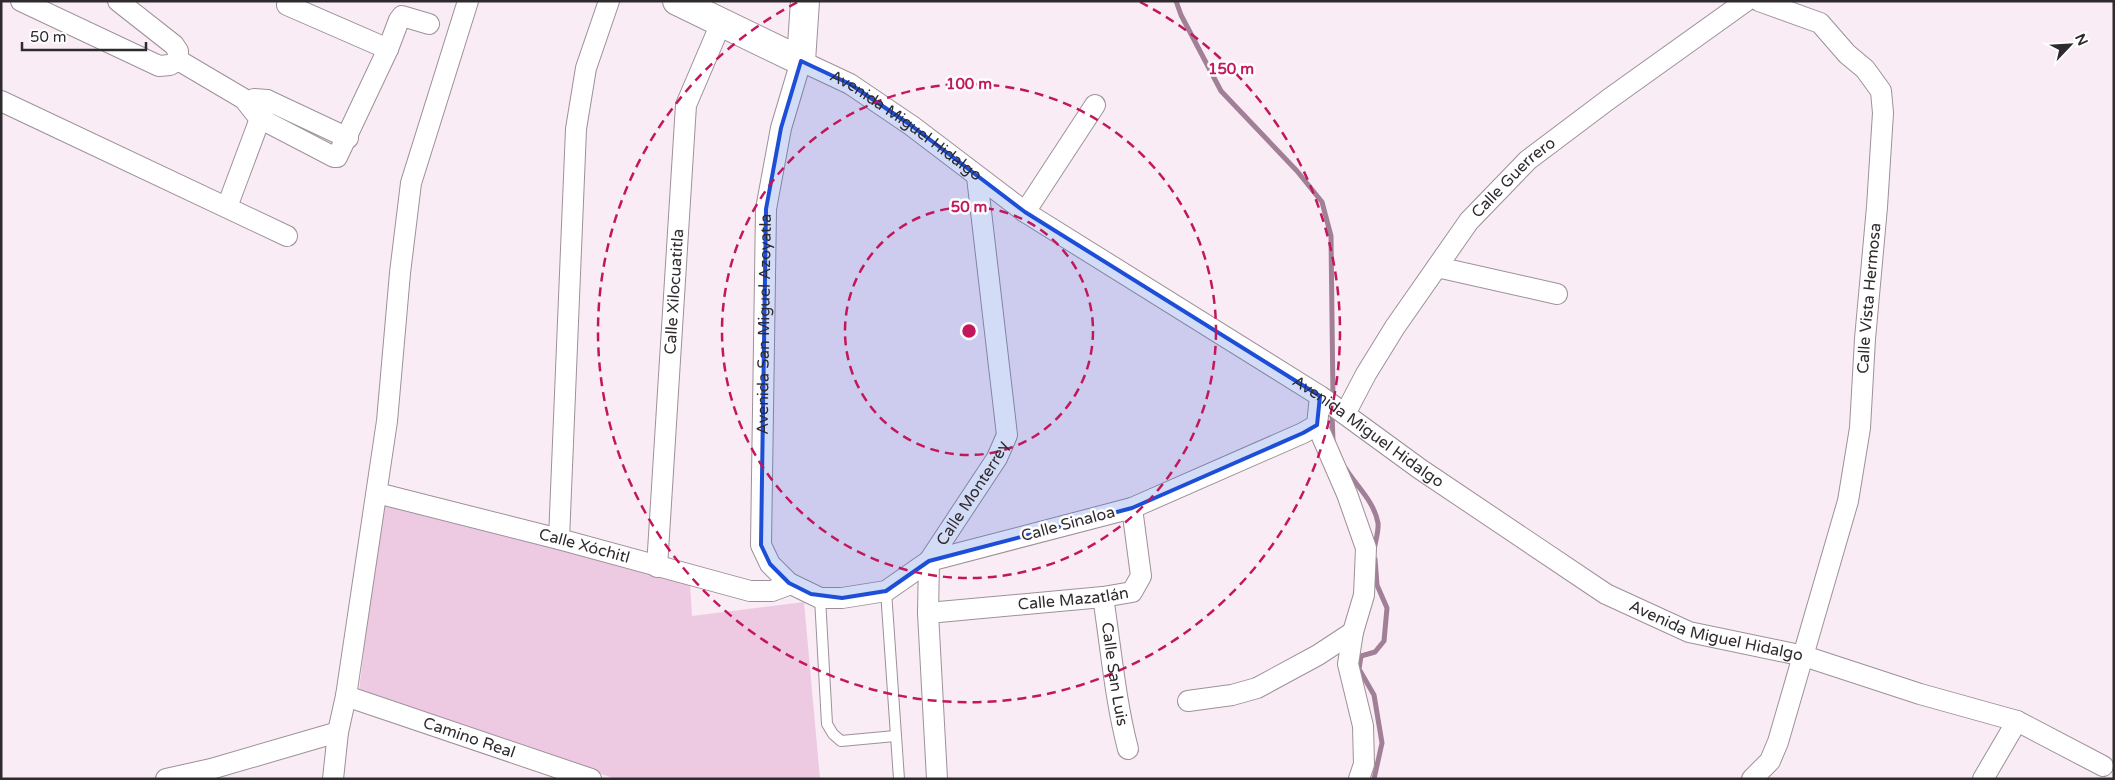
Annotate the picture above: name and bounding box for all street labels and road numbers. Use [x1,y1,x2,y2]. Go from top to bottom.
street label: Avenida Miguel Hidalgo [827,66,986,185]
street label: Calle Guerrero [1467,133,1560,222]
street label: Avenida San Miguel Azoyatla [753,214,776,435]
street label: Calle Vista Hermosa [1853,222,1886,374]
street label: Calle Xilocuatitla [660,228,688,355]
street label: Avenida Miguel Hidalgo [1289,371,1448,492]
street label: Calle Monterrey [932,438,1013,549]
street label: Calle Sinaloa [1019,502,1117,546]
street label: Calle Xóchitl [537,524,632,568]
street label: Calle Mazatlán [1017,583,1130,615]
street label: Avenida Miguel Hidalgo [1626,596,1805,666]
street label: Calle San Luis [1097,621,1132,728]
street label: Camino Real [420,713,518,763]

